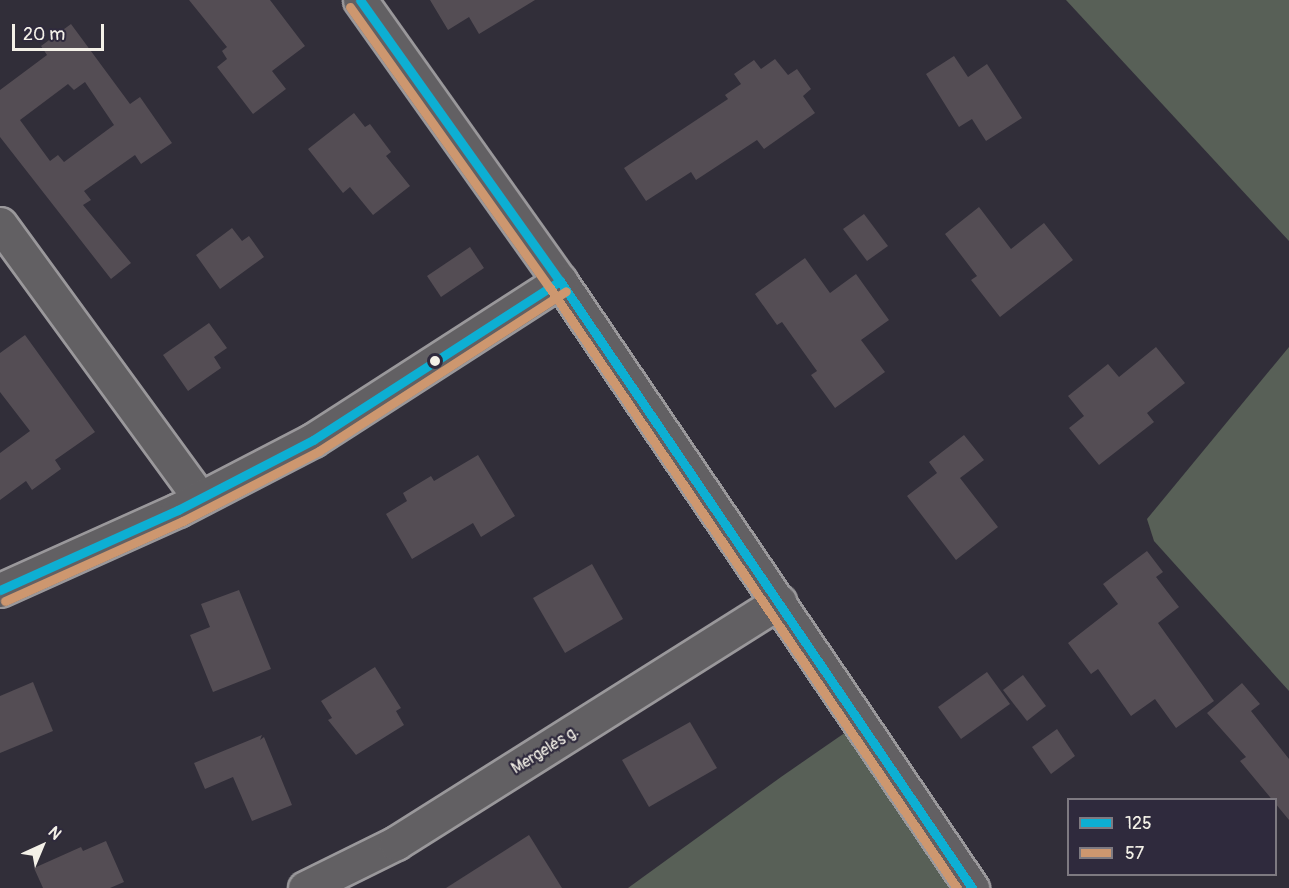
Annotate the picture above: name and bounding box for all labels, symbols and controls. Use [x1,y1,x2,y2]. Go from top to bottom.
scale bar [15,12,106,50]
text: 20 m [23,23,65,46]
unlabelled marker [429,355,441,367]
street label: Mergelės g. [508,722,582,778]
legend [1067,798,1277,876]
text: 125 [1125,812,1152,835]
north arrow [12,816,72,876]
text: N [44,822,65,844]
text: 57 [1125,842,1144,865]

